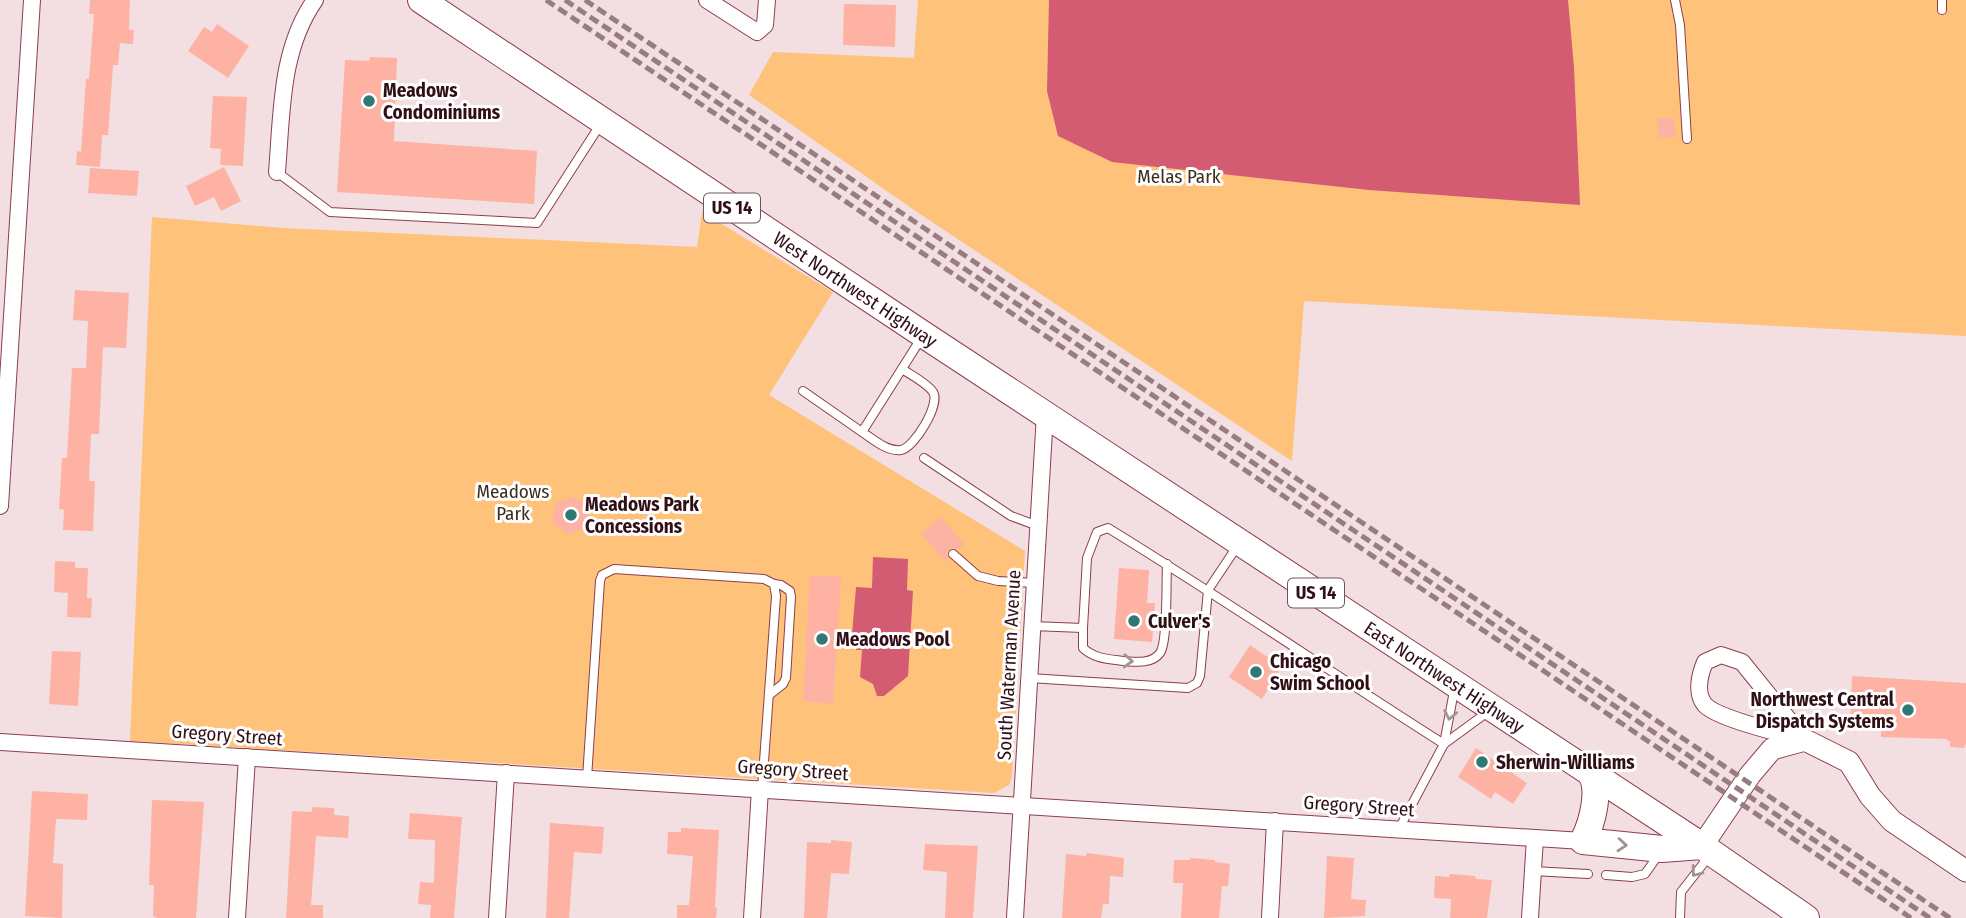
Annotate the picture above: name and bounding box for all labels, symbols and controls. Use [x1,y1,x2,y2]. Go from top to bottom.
place label: Meadows Condominiums [383,79,501,124]
marker: Meadows Condominiums [361,93,377,109]
park label: Melas Park [1137,165,1221,188]
road number: US 14 [704,194,760,223]
street label: West Northwest Highway [769,226,942,352]
park label: Meadows Park [477,480,549,525]
place label: Meadows Park Concessions [585,493,699,538]
marker: Meadows Park Concessions [563,507,579,523]
street label: South Waterman Avenue [993,569,1025,761]
road number: US 14 [1288,578,1344,608]
place label: Culver's [1148,610,1211,633]
marker: Culver's [1126,613,1142,629]
street label: East Northwest Highway [1360,616,1529,738]
place label: Meadows Pool [836,628,950,651]
marker: Meadows Pool [814,631,830,647]
place label: Chicago Swim School [1270,650,1371,695]
one-way arrow [1123,653,1134,668]
marker: Chicago Swim School [1248,664,1264,680]
place label: Northwest Central Dispatch Systems [1751,688,1895,733]
marker: Northwest Central Dispatch Systems [1900,702,1916,718]
one-way arrow [1443,709,1458,721]
street label: Gregory Street [171,720,284,750]
place label: Sherwin-Williams [1496,751,1635,774]
marker: Sherwin-Williams [1474,754,1490,770]
street label: Gregory Street [737,755,850,785]
street label: Gregory Street [1303,791,1416,821]
one-way arrow [1617,837,1628,852]
one-way arrow [1692,865,1705,877]

